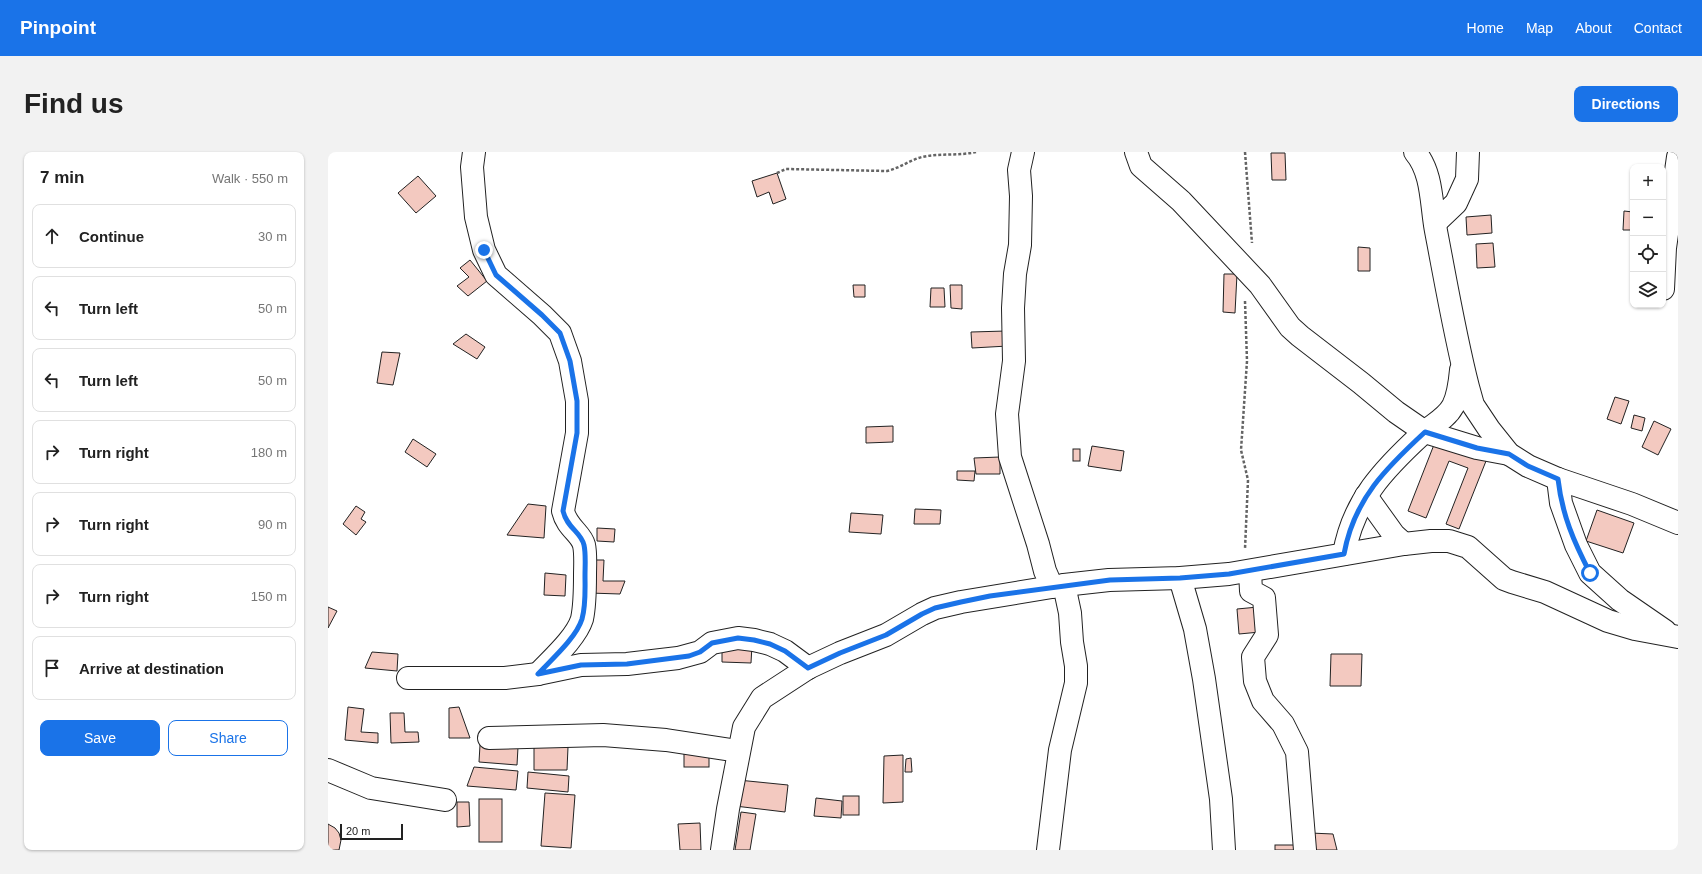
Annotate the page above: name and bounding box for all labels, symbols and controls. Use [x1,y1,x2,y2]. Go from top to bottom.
text: Pinpoint [20,17,96,38]
text: Home [1467,20,1504,36]
text: Map [1526,20,1553,36]
text: About [1575,20,1612,36]
text: Contact [1634,20,1682,36]
button: Directions [1574,86,1678,122]
text: Find us [24,88,124,119]
map controls [1630,164,1666,308]
button: + [1630,164,1666,200]
text: 7 min [40,168,84,187]
text: Walk · 550 m [212,171,288,186]
button: − [1630,200,1666,236]
icon: ahead [41,225,63,247]
text: Continue [79,228,144,245]
text: 30 m [258,229,287,244]
button: locate [1630,236,1666,272]
route end [475,241,493,259]
button: layers [1630,272,1666,308]
icon: left [41,297,63,319]
text: Turn left [79,300,138,317]
text: 50 m [258,301,287,316]
icon: left [41,369,63,391]
text: Turn left [79,372,138,389]
text: 50 m [258,373,287,388]
icon: right [41,441,63,463]
text: Turn right [79,444,149,461]
text: 180 m [251,445,287,460]
icon: right [41,513,63,535]
text: Turn right [79,516,149,533]
text: 90 m [258,517,287,532]
route start [1581,564,1599,582]
icon: right [41,585,63,607]
text: Turn right [79,588,149,605]
text: 150 m [251,589,287,604]
icon: arrive [41,657,63,679]
text: Arrive at destination [79,660,224,677]
button: Save [40,720,160,756]
button: Share [168,720,288,756]
scale bar [340,822,403,841]
text: 20 m [346,825,370,837]

